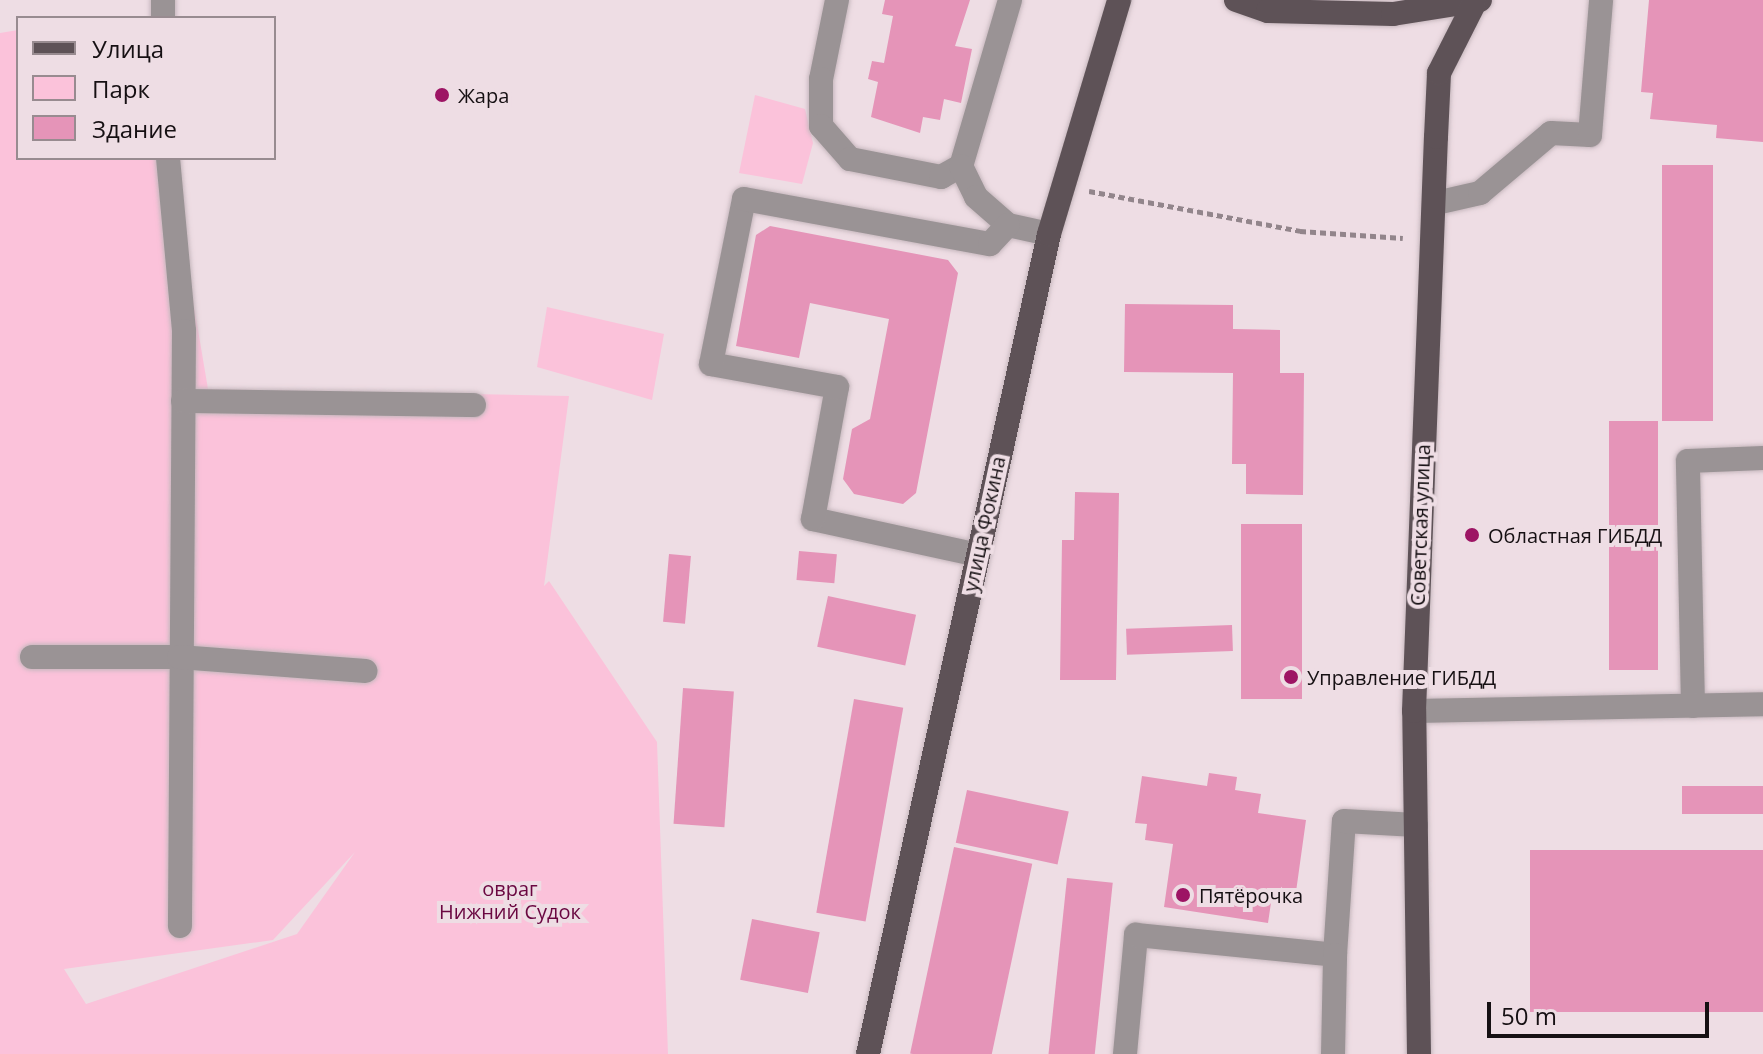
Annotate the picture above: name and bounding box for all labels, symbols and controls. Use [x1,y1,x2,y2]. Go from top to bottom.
legend [16,16,276,160]
text: Улица [92,32,164,65]
text: Парк [92,72,150,105]
place label: Жара [458,83,509,107]
marker: Жара [433,86,451,104]
text: Здание [92,112,177,145]
street label: Советская улица [1405,444,1435,606]
street label: улица Фокина [958,454,1010,594]
place label: Областная ГИБДД [1488,523,1662,547]
marker: Областная ГИБДД [1463,526,1481,544]
place label: Управление ГИБДД [1307,665,1496,689]
marker: Управление ГИБДД [1282,668,1300,686]
park label: овраг Нижний Судок [439,876,581,923]
place label: Пятёрочка [1199,883,1303,907]
marker: Пятёрочка [1174,886,1192,904]
scale bar [1491,986,1713,1036]
text: 50 m [1501,999,1557,1032]

